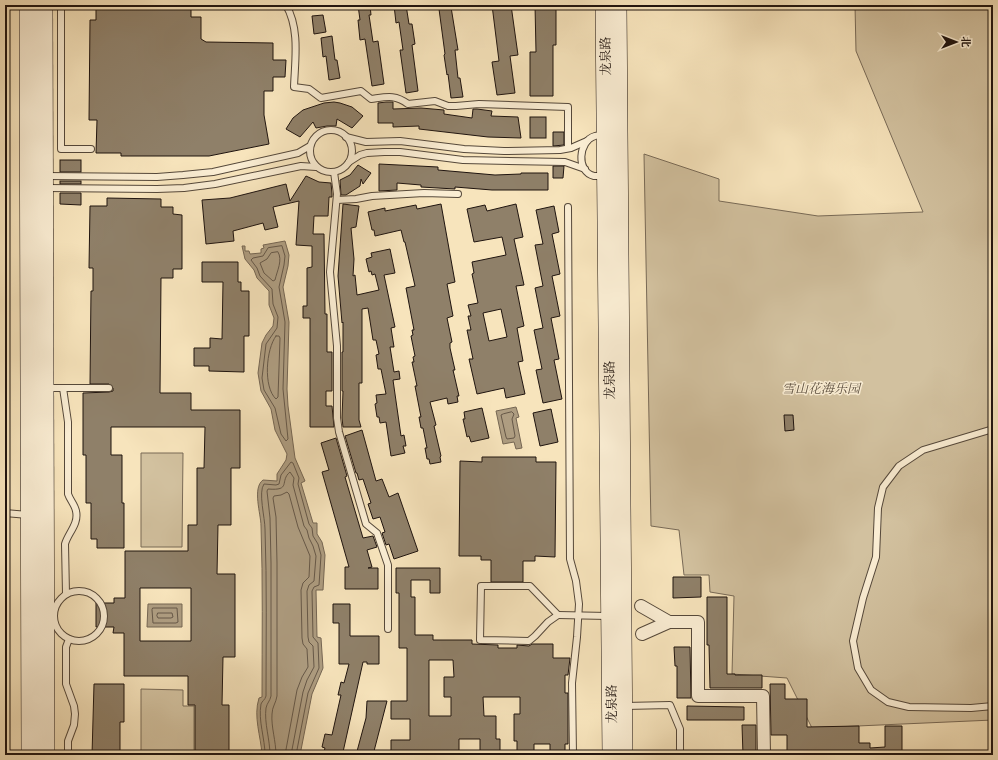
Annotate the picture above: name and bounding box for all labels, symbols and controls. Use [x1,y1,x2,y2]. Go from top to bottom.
north arrow [936,22,976,62]
street label: 龙泉路 [598,36,614,76]
text: 北 [959,37,972,48]
street label: 龙泉路 [602,360,618,400]
park label: 雪山花海乐园 [782,381,862,397]
street label: 龙泉路 [604,684,620,724]

